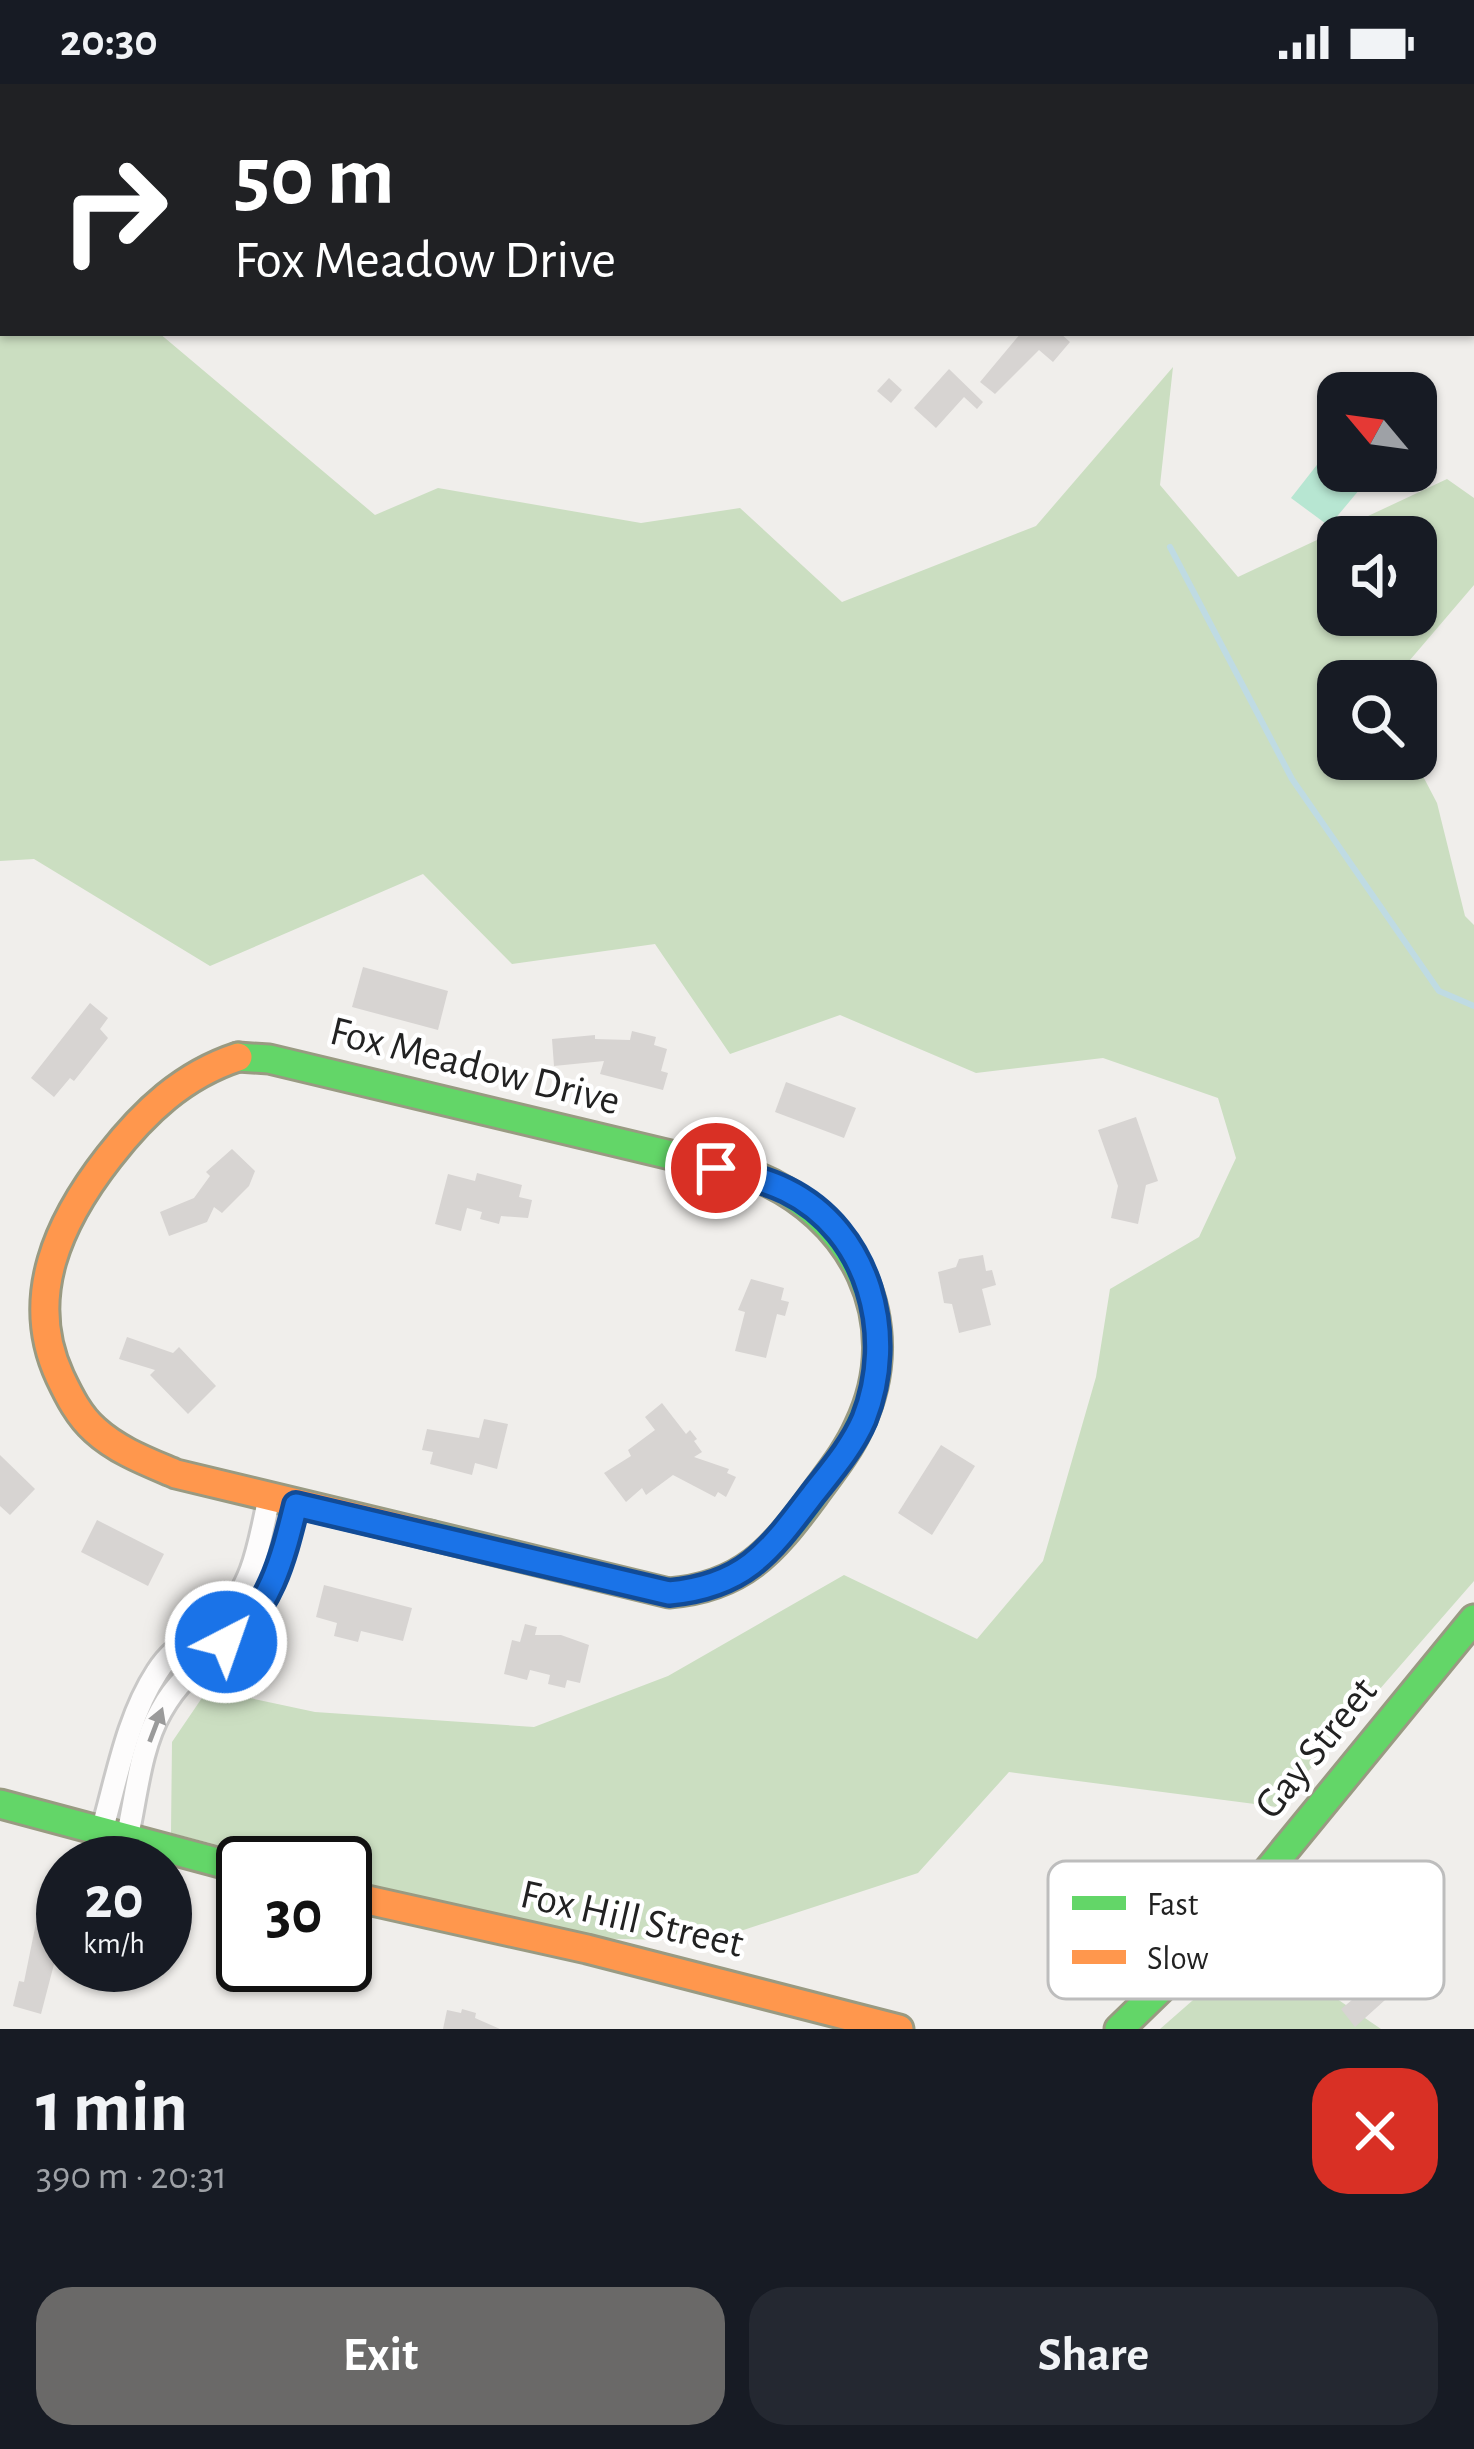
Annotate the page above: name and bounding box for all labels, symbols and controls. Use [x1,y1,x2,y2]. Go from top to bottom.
text: 20:30 [60,19,158,64]
icon: right [36,132,192,288]
text: 50 m [234,136,395,220]
text: Fox Meadow Drive [234,234,616,288]
north arrow [1317,372,1437,492]
map controls [1317,372,1437,780]
button: sound [1317,516,1437,636]
button: search [1317,660,1437,780]
street label: Fox Meadow Drive [326,1010,624,1122]
pin [665,1117,767,1219]
icon: arrive [683,1135,749,1201]
position arrow [163,1579,289,1705]
street label: Gay Street [1247,1670,1385,1826]
one-way arrow [148,1707,167,1743]
speed limit sign: 30 [216,1836,372,1992]
legend [1048,1861,1444,1999]
text: 20 [84,1869,144,1929]
street label: Fox Hill Street [517,1873,747,1965]
text: Fast [1147,1889,1199,1922]
text: km/h [83,1929,145,1959]
text: Slow [1147,1943,1208,1976]
button: close [1312,2068,1438,2194]
text: 1 min [36,2072,188,2144]
text: 390 m · 20:31 [36,2157,227,2196]
button: Exit [36,2287,725,2425]
button: Share [749,2287,1438,2425]

